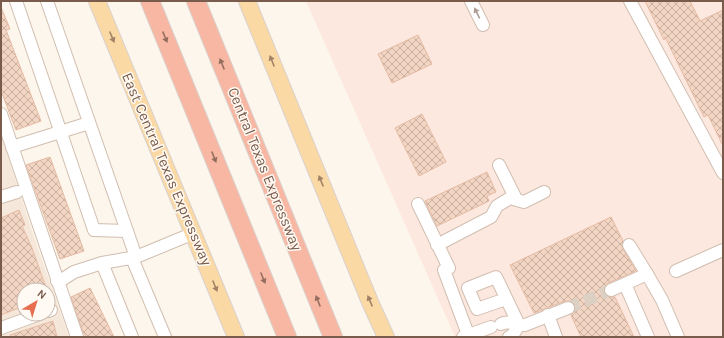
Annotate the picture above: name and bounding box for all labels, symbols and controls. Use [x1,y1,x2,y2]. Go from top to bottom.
one-way arrow [474,7,480,19]
one-way arrow [108,31,115,43]
one-way arrow [162,32,168,43]
one-way arrow [268,54,274,66]
one-way arrow [218,57,224,69]
street label: East Central Texas Expressway [118,70,216,268]
street label: Central Texas Expressway [224,85,306,253]
one-way arrow [212,152,218,164]
one-way arrow [317,175,324,187]
one-way arrow [261,272,267,284]
one-way arrow [213,281,219,293]
north arrow [16,282,56,322]
text: N [35,287,49,302]
one-way arrow [315,294,321,306]
one-way arrow [367,296,373,307]

